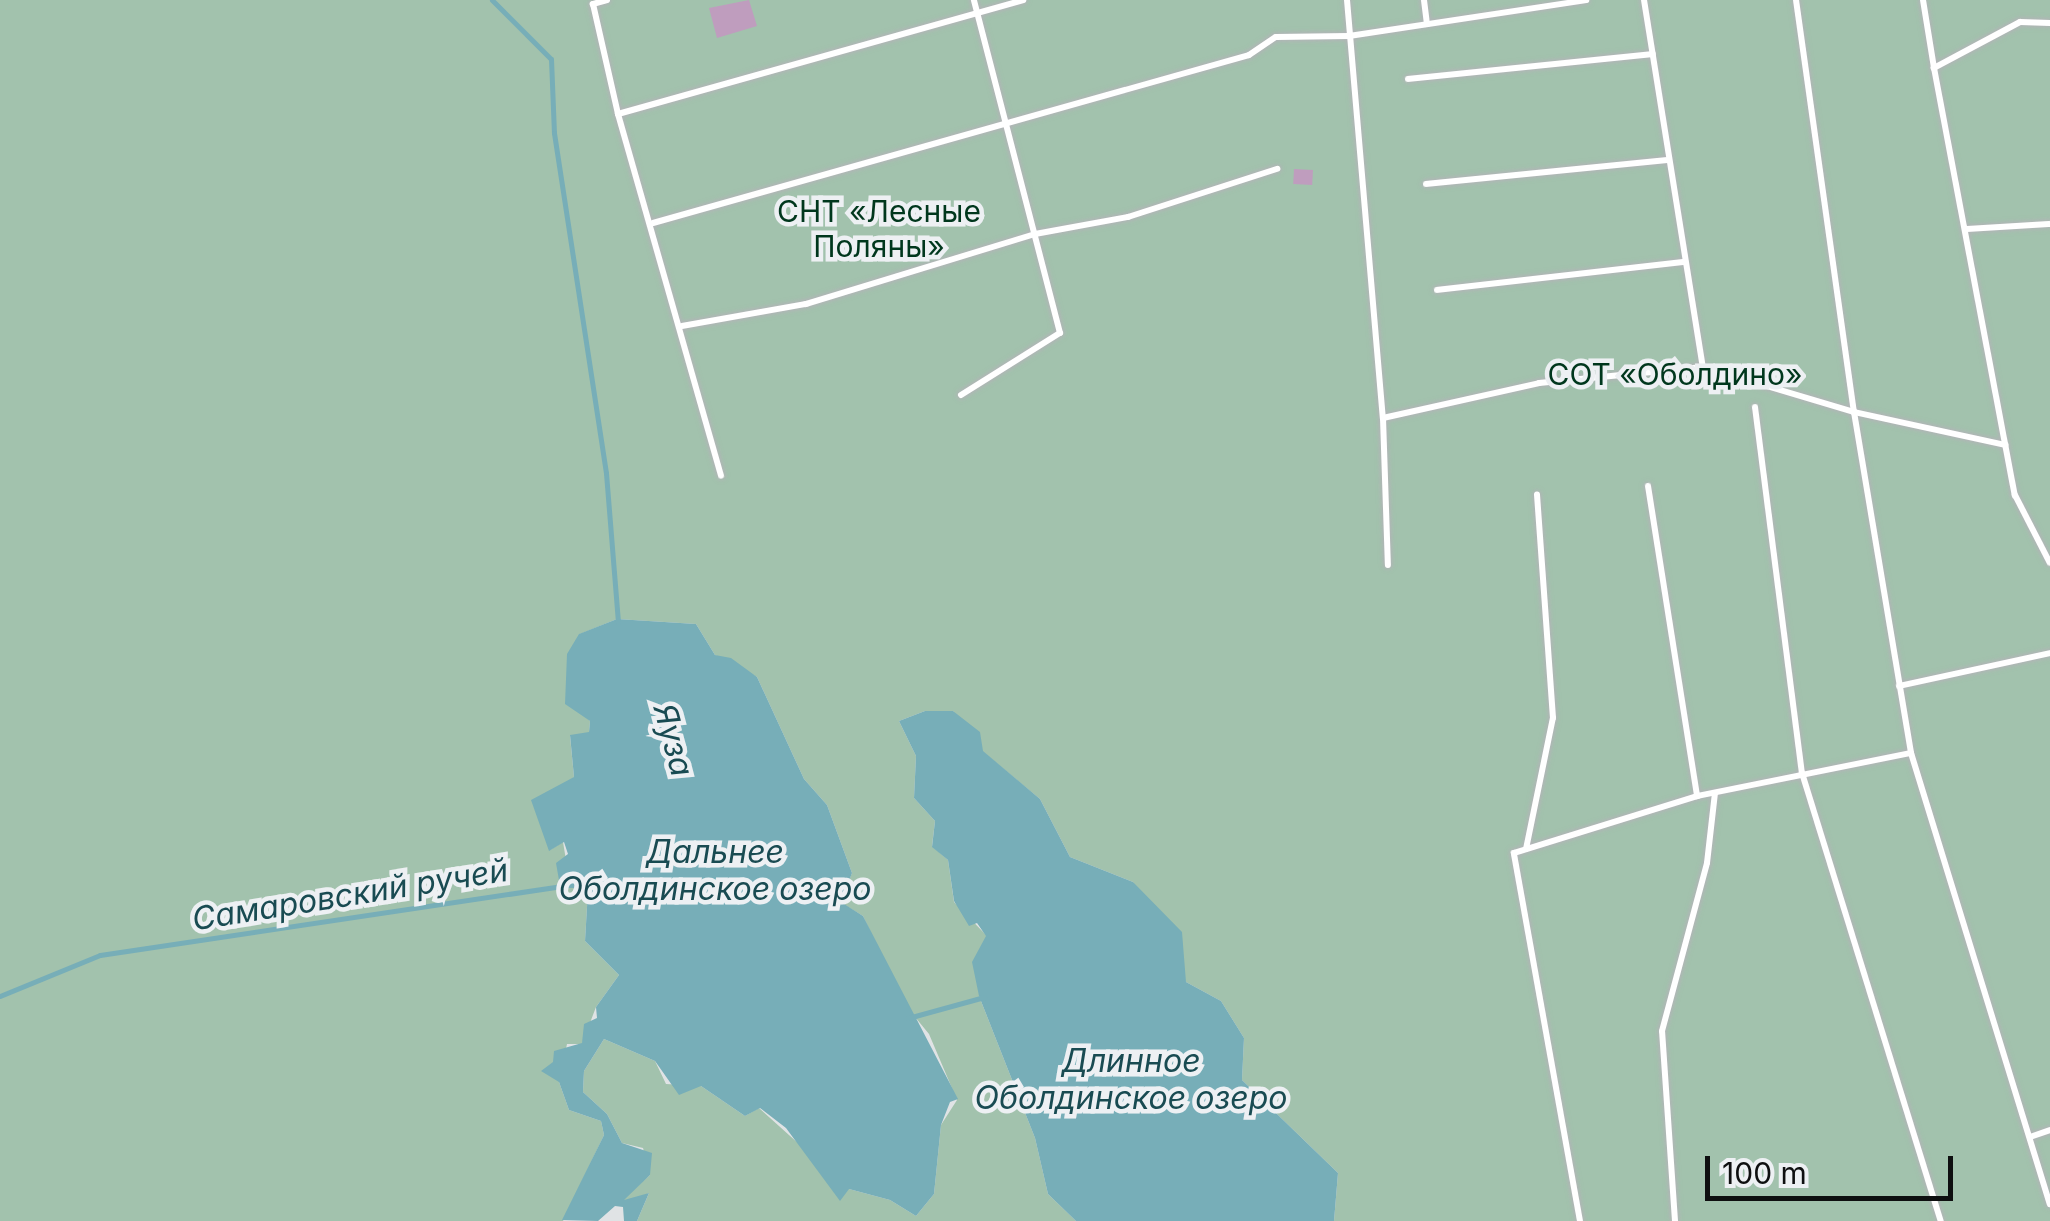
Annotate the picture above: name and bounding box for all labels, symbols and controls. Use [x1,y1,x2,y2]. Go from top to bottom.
park label: СНТ «Лесные Поляны» [777,193,981,264]
park label: СОТ «Оболдино» [1548,356,1802,392]
water label: Яуза [645,700,701,780]
water label: Дальнее Оболдинское озеро [559,834,871,909]
water label: Самаровский ручей [189,851,511,939]
water label: Длинное Оболдинское озеро [975,1043,1287,1118]
scale bar [1710,1136,1958,1198]
text: 100 m [1722,1155,1807,1191]

